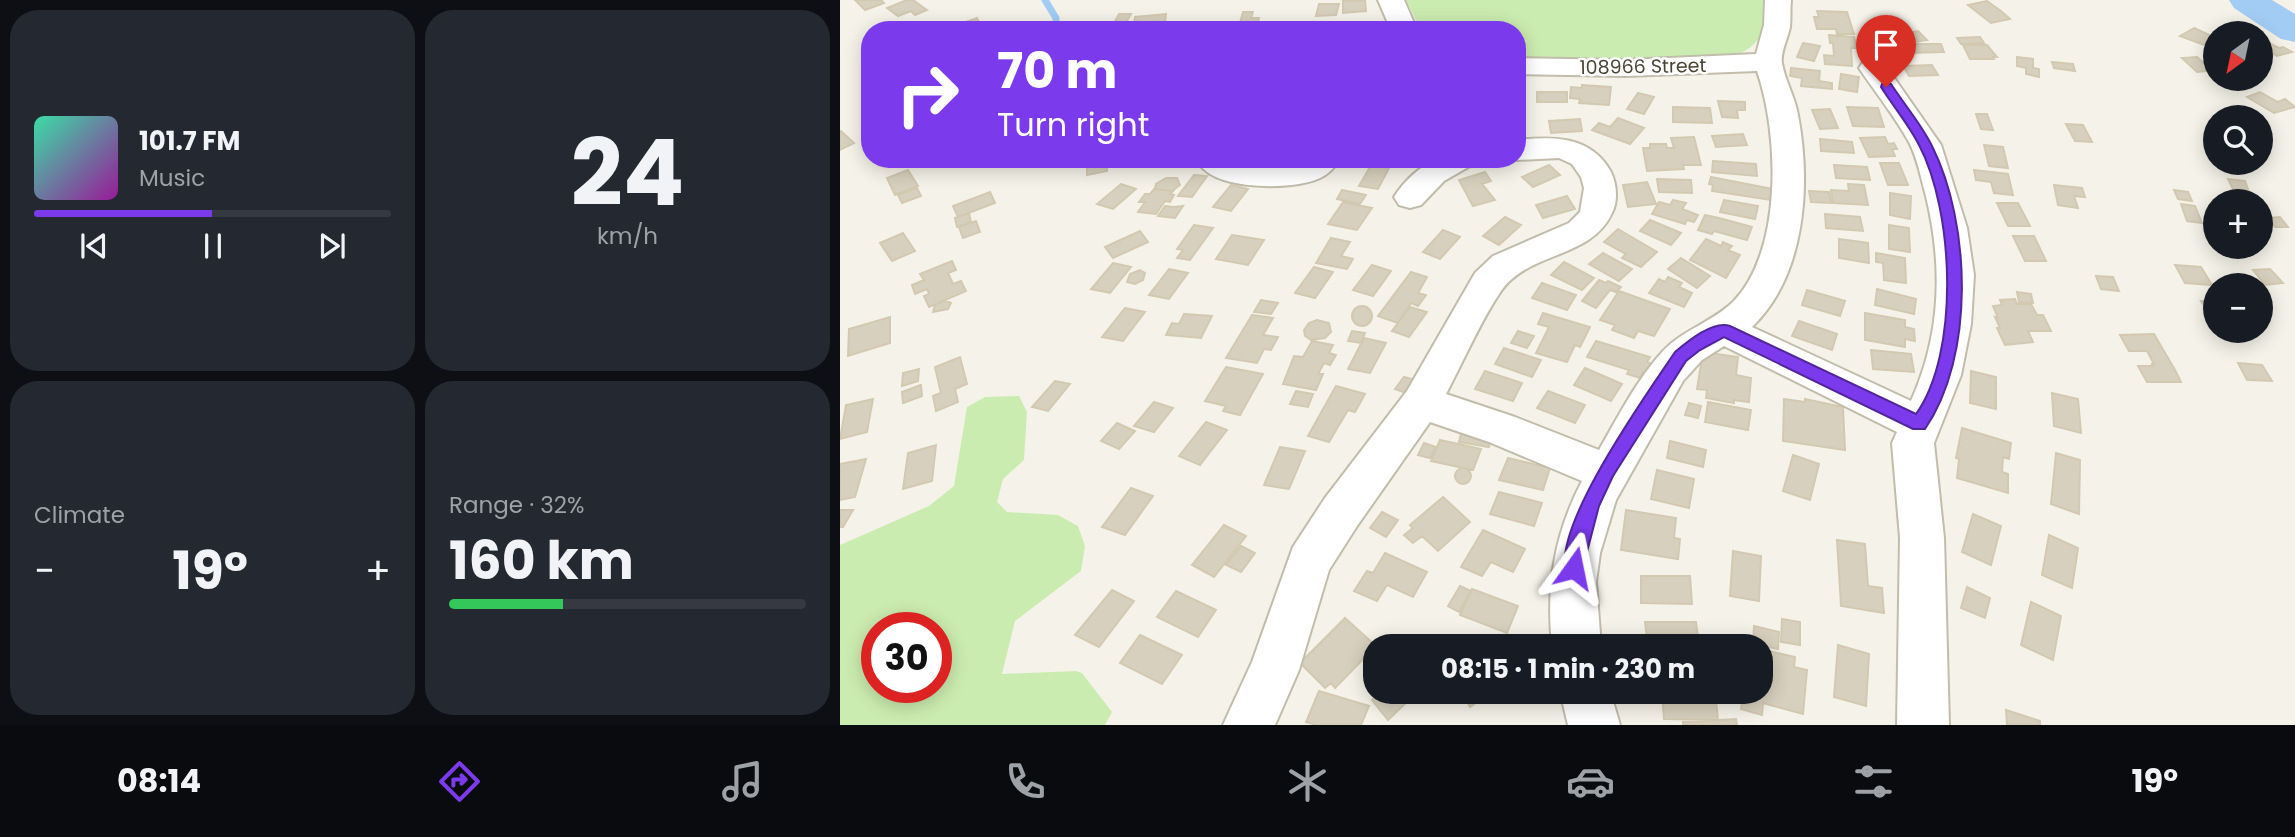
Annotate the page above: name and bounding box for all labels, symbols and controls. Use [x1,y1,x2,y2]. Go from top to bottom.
pin [1856,15,1916,87]
north arrow [2203,21,2273,91]
map controls [2203,21,2273,343]
icon: arrive [1867,26,1905,64]
text: 70 m [997,37,1117,105]
icon: right [882,49,973,140]
street label: 108966 Street [1579,52,1707,81]
text: Turn right [997,102,1149,147]
button: search [2203,105,2273,175]
text: 24 [571,109,684,237]
text: 101.7 FM [139,123,240,159]
text: Music [139,162,205,194]
button: + [2203,189,2273,259]
text: km/h [597,220,658,252]
icon: previous [75,227,113,265]
icon: pause [194,227,232,265]
icon: next [313,227,351,265]
button: − [2203,273,2273,343]
text: Range · 32% [449,489,584,521]
text: Climate [34,499,125,531]
text: 160 km [449,524,634,597]
position arrow [1537,531,1611,605]
text: 19° [172,534,248,607]
text: − [34,544,55,597]
text: + [365,544,391,597]
speed limit sign: 30 [861,612,952,703]
text: 08:15 · 1 min · 230 m [1441,651,1695,687]
icon: directions [435,757,484,806]
icon: music [718,757,767,806]
icon: phone [1001,757,1050,806]
icon: climate [1283,757,1332,806]
icon: car [1566,757,1615,806]
icon: filters [1849,757,1898,806]
text: 08:14 [117,758,201,803]
text: 19° [2132,758,2178,803]

